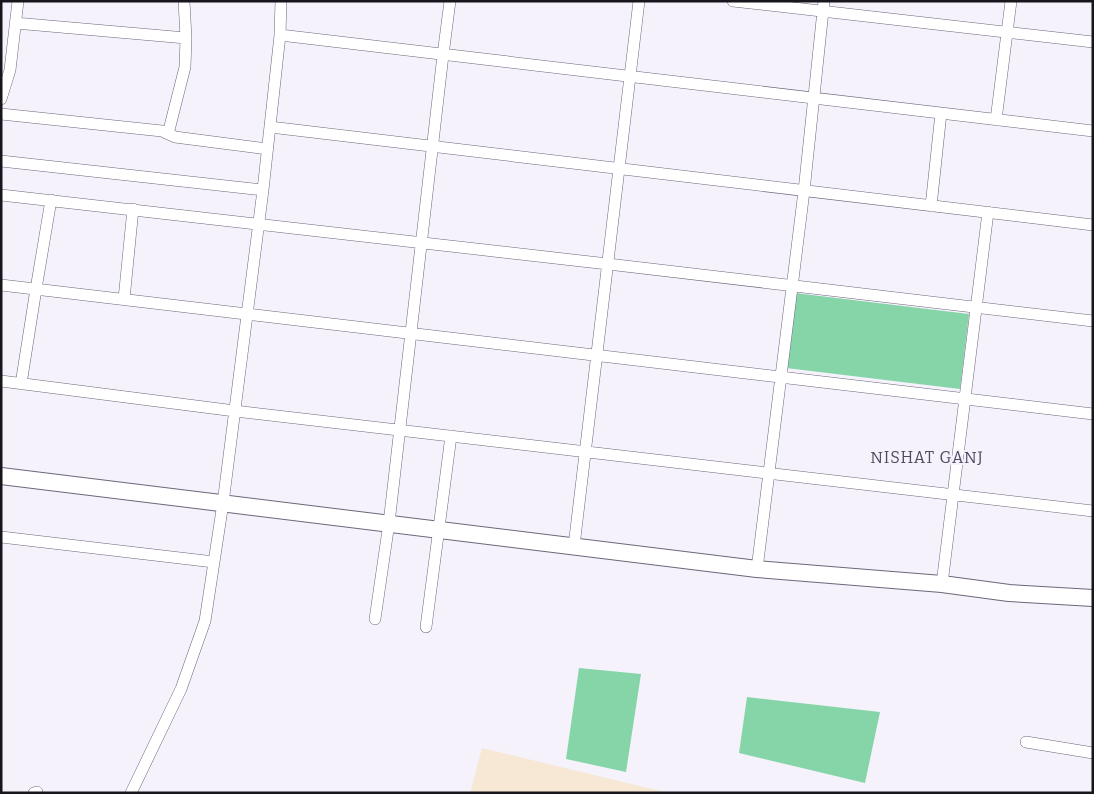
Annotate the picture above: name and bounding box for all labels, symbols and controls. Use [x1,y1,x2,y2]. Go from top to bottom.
district label: NISHAT GANJ [870,448,984,467]

